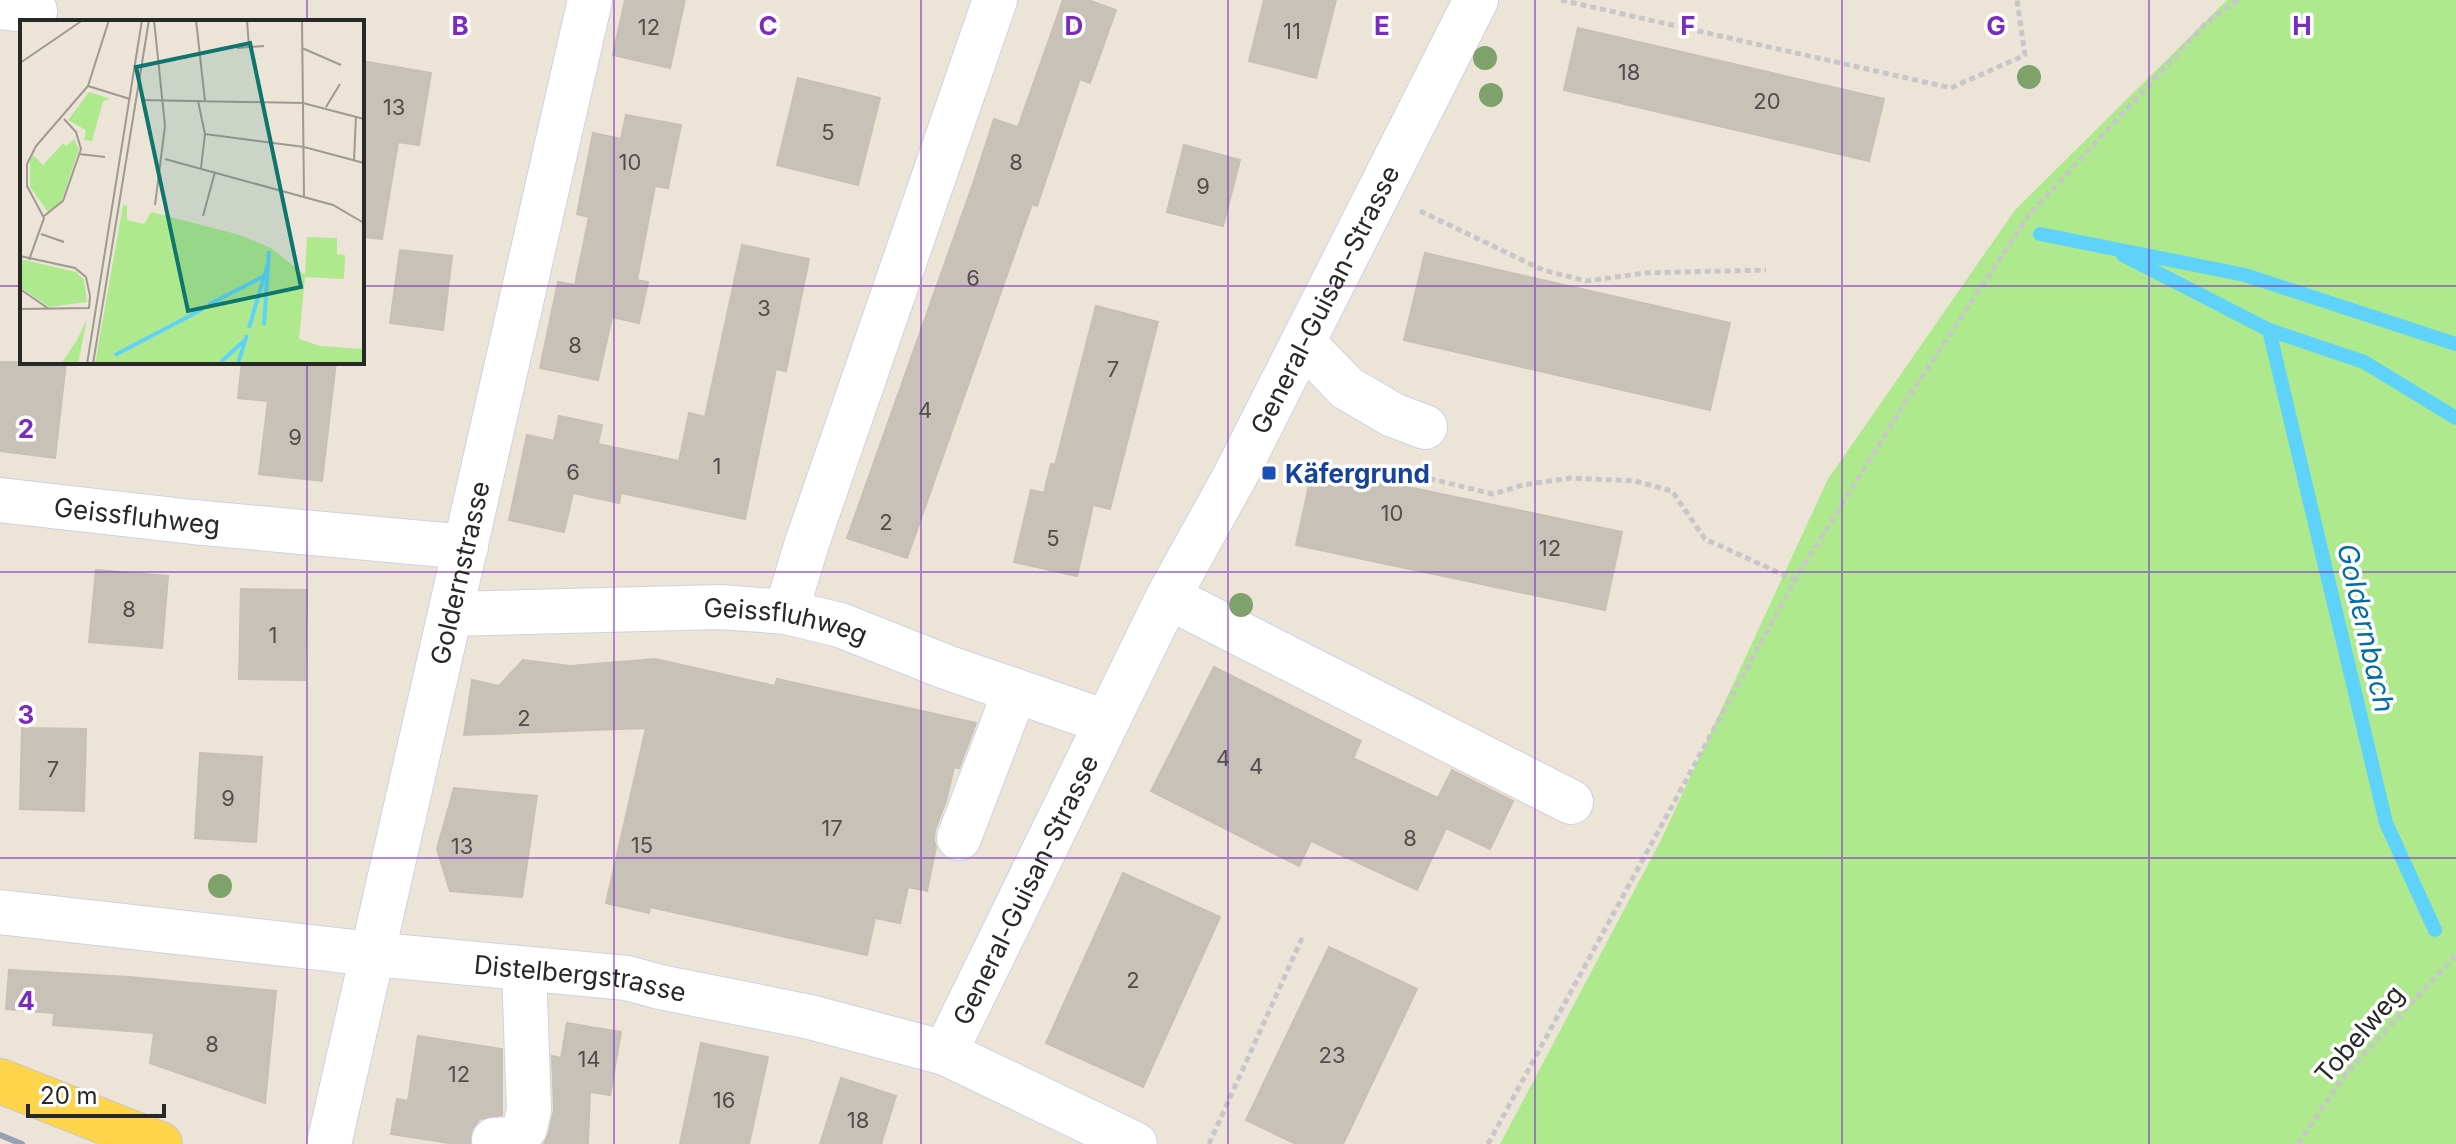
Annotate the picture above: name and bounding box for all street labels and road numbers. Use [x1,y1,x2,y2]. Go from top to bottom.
street label: General-Guisan-Strasse [1244,160,1405,439]
street label: Goldernstrasse [423,478,495,667]
street label: Geissfluhweg [52,491,222,540]
street label: Geissfluhweg [703,591,872,650]
street label: General-Guisan-Strasse [946,749,1104,1030]
street label: Distelbergstrasse [473,948,689,1007]
street label: Tobelweg [2308,979,2410,1089]

